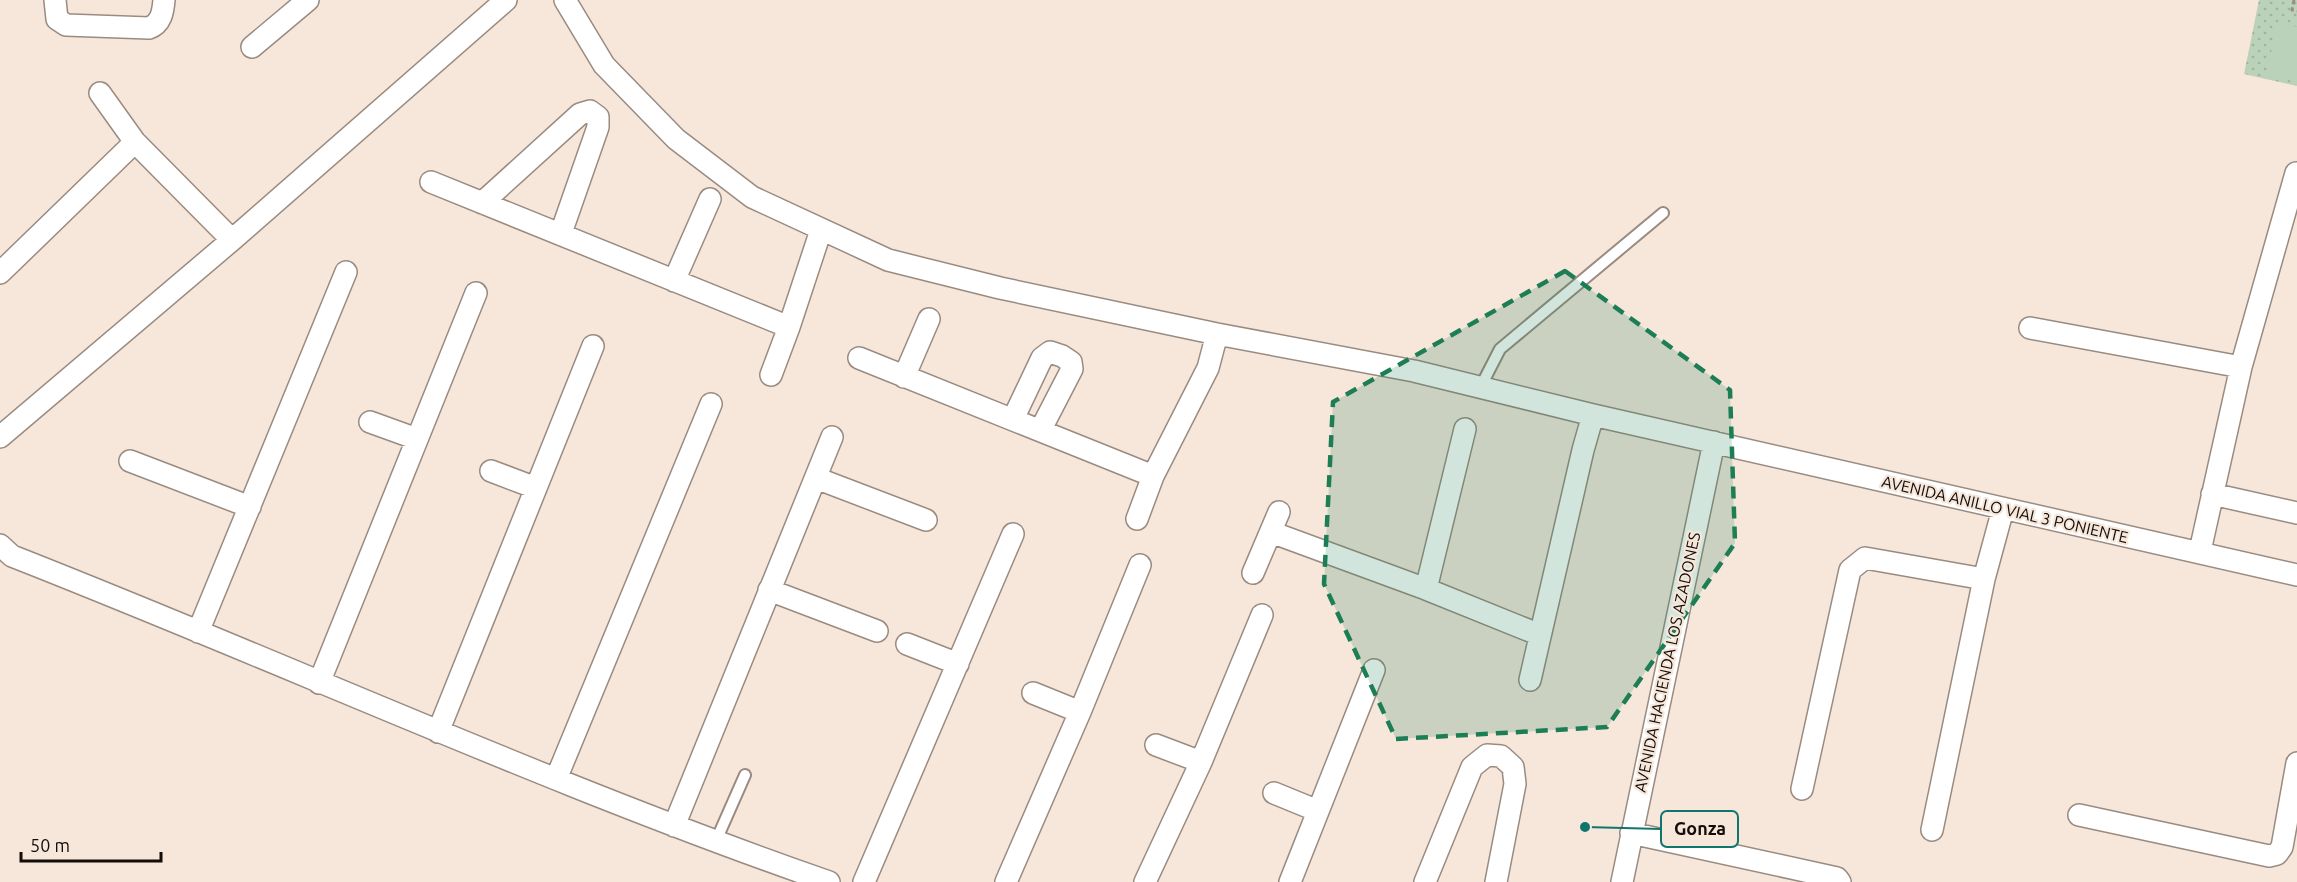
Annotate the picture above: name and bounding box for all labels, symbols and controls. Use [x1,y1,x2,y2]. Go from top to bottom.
street label: AVENIDA ANILLO VIAL 3 PONIENTE [1880,472,2130,546]
street label: AVENIDA HACIENDA LOS AZADONES [1631,530,1703,794]
callout: Gonza [1661,811,1738,847]
text: Gonza [1674,818,1726,838]
scale bar [21,825,160,863]
text: 50 m [30,835,70,855]

